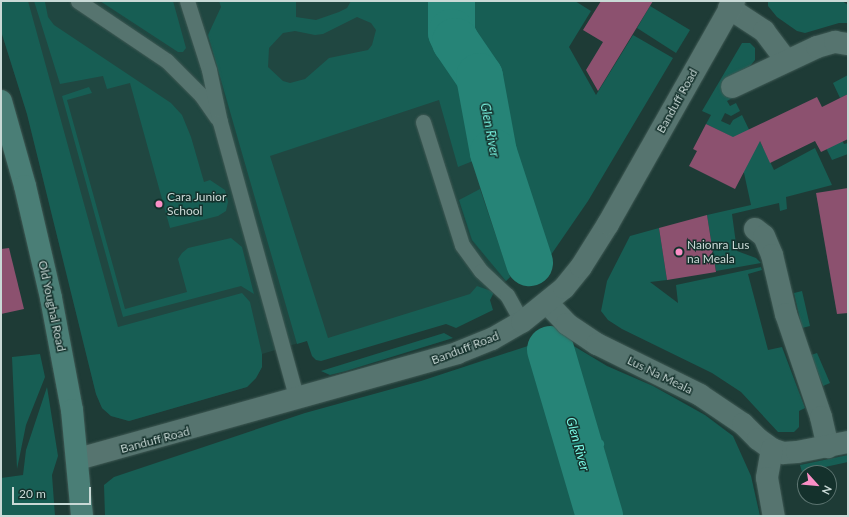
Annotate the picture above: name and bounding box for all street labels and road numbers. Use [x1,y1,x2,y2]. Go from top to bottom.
street label: Banduff Road [653,66,701,136]
street label: Old Youghal Road [35,259,69,353]
street label: Banduff Road [429,328,501,368]
street label: Lus Na Meala [625,353,695,397]
street label: Banduff Road [119,424,191,456]

